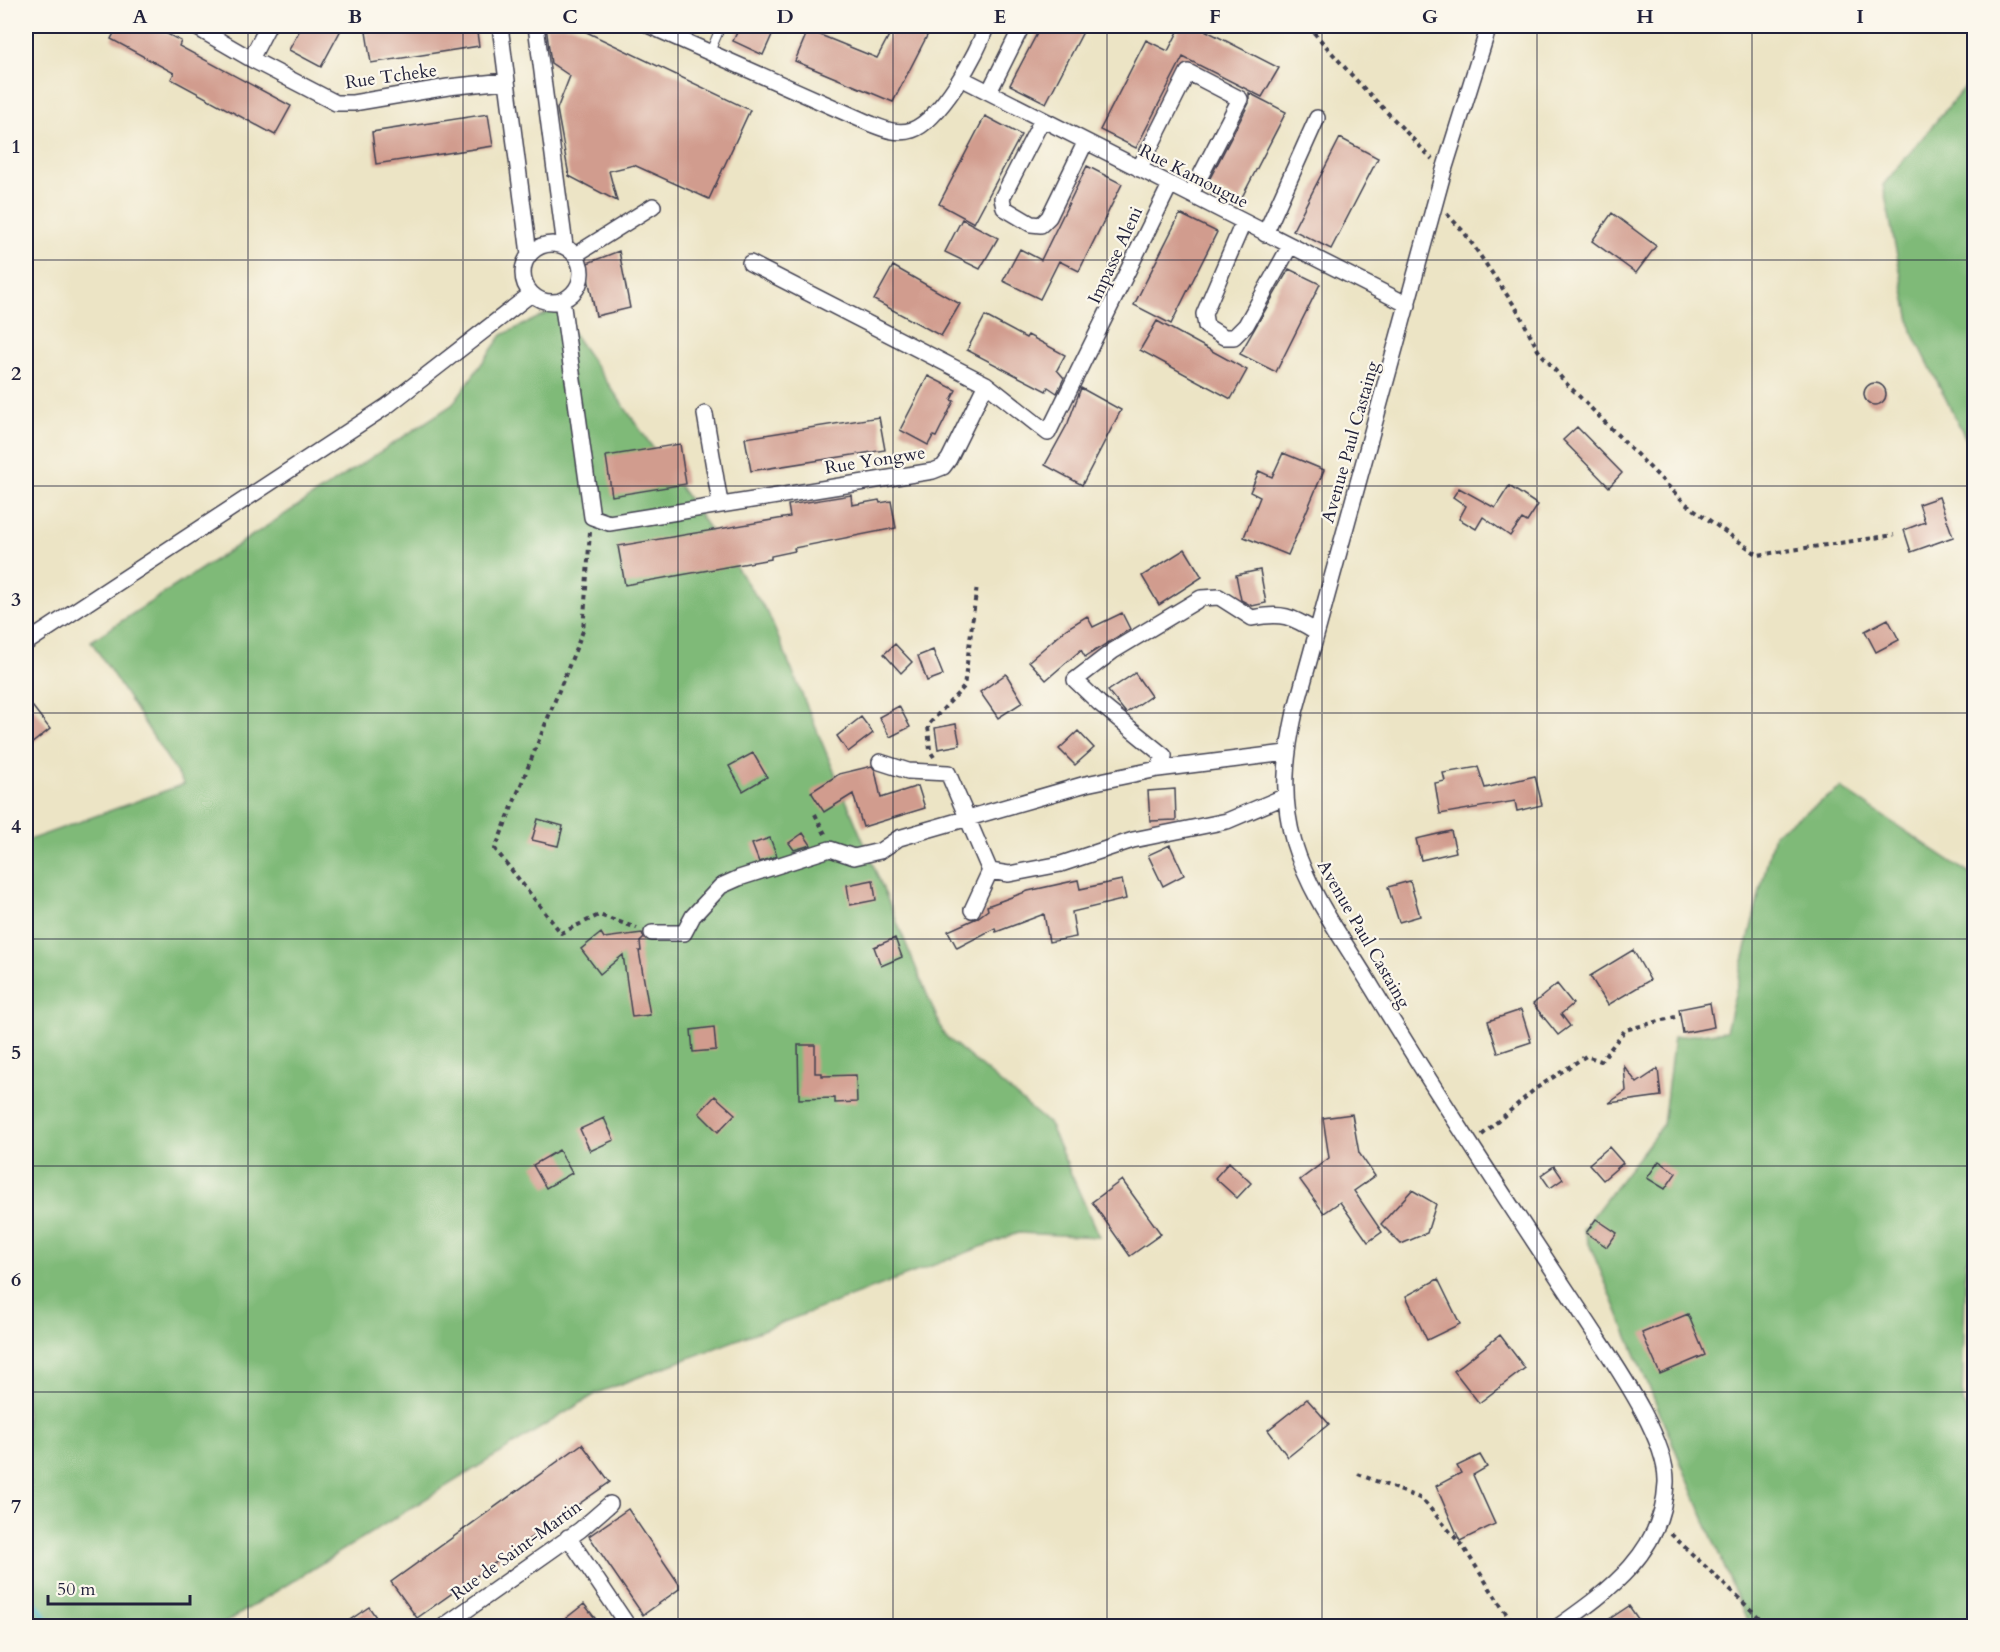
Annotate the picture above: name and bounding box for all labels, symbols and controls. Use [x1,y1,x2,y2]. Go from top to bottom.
text: A [132,3,148,30]
text: B [348,3,362,30]
text: C [562,3,578,30]
text: D [776,3,794,30]
text: E [994,3,1006,30]
text: F [1209,3,1221,30]
text: G [1422,3,1438,30]
text: H [1636,3,1654,30]
text: I [1856,3,1864,30]
street label: Rue Tcheke [343,58,439,95]
text: 1 [11,133,21,160]
street label: Rue Kamougue [1135,138,1253,215]
street label: Impasse Aleni [1082,203,1149,308]
street label: Avenue Paul Castaing [1315,357,1386,526]
text: 2 [11,360,21,387]
street label: Rue Yongwe [823,440,927,481]
text: 3 [11,586,21,613]
text: 4 [11,813,21,840]
street label: Avenue Paul Castaing [1311,856,1417,1014]
text: 5 [11,1039,21,1066]
text: 6 [11,1266,21,1293]
text: 7 [11,1493,21,1520]
street label: Rue de Saint-Martin [446,1494,587,1606]
scale bar [48,1568,190,1606]
text: 50 m [57,1577,96,1602]

